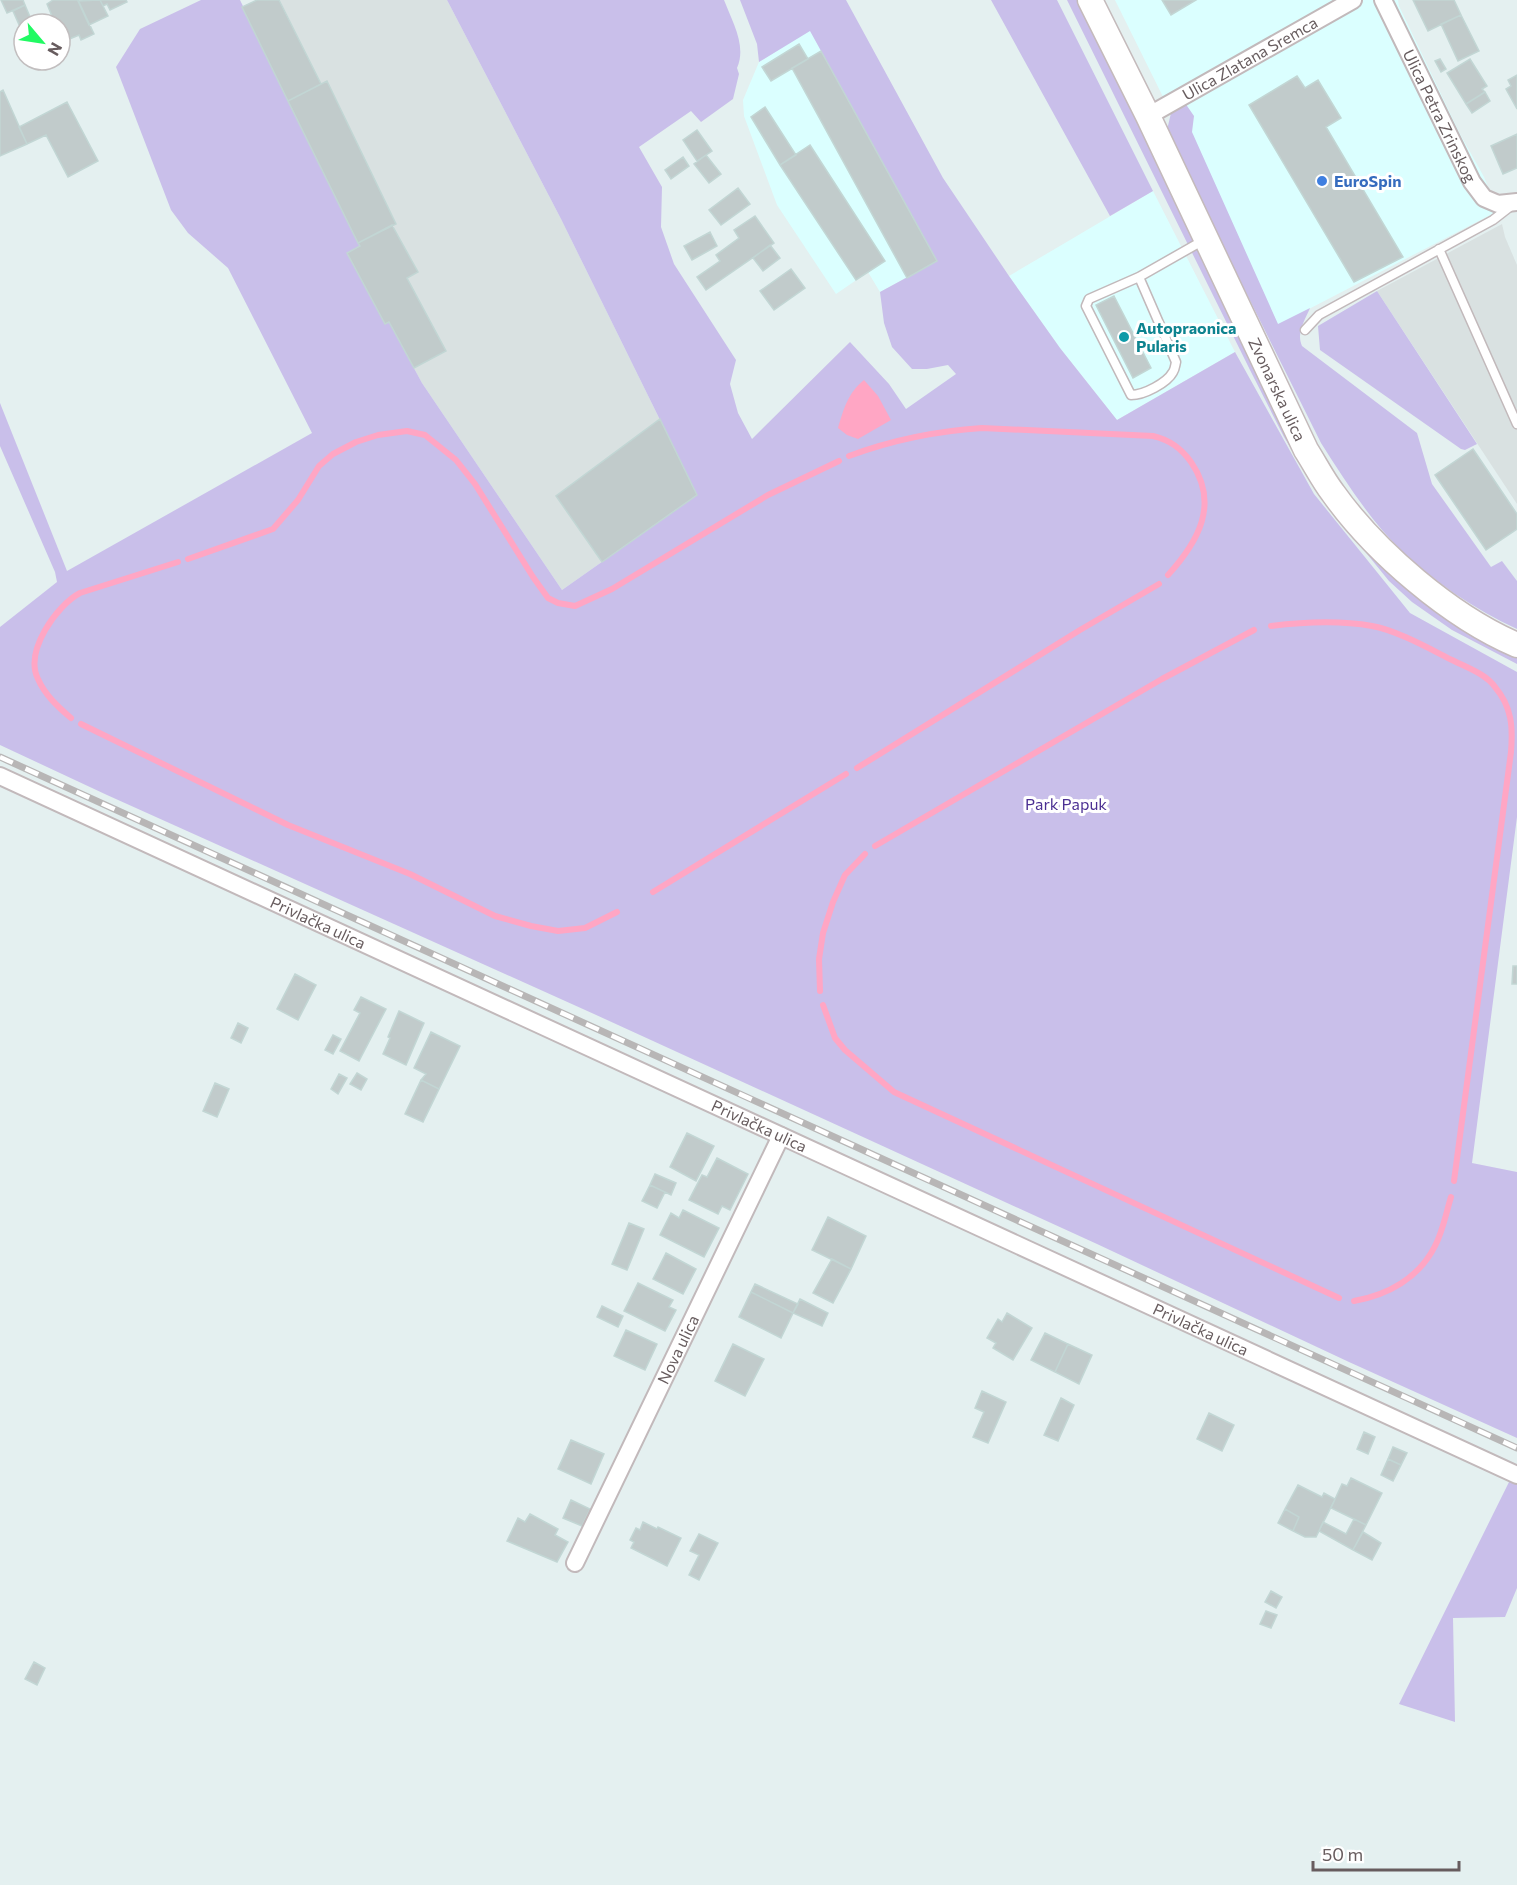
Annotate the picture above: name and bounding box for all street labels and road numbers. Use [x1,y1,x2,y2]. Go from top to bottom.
street label: Ulica Zlatana Sremca [1179,12,1321,104]
street label: Ulica Petra Zrinskog [1400,46,1481,186]
street label: Zvonarska ulica [1245,334,1310,444]
street label: Privlačka ulica [267,892,369,952]
street label: Privlačka ulica [709,1095,810,1156]
street label: Privlačka ulica [1150,1299,1252,1359]
street label: Nova ulica [653,1312,702,1387]

